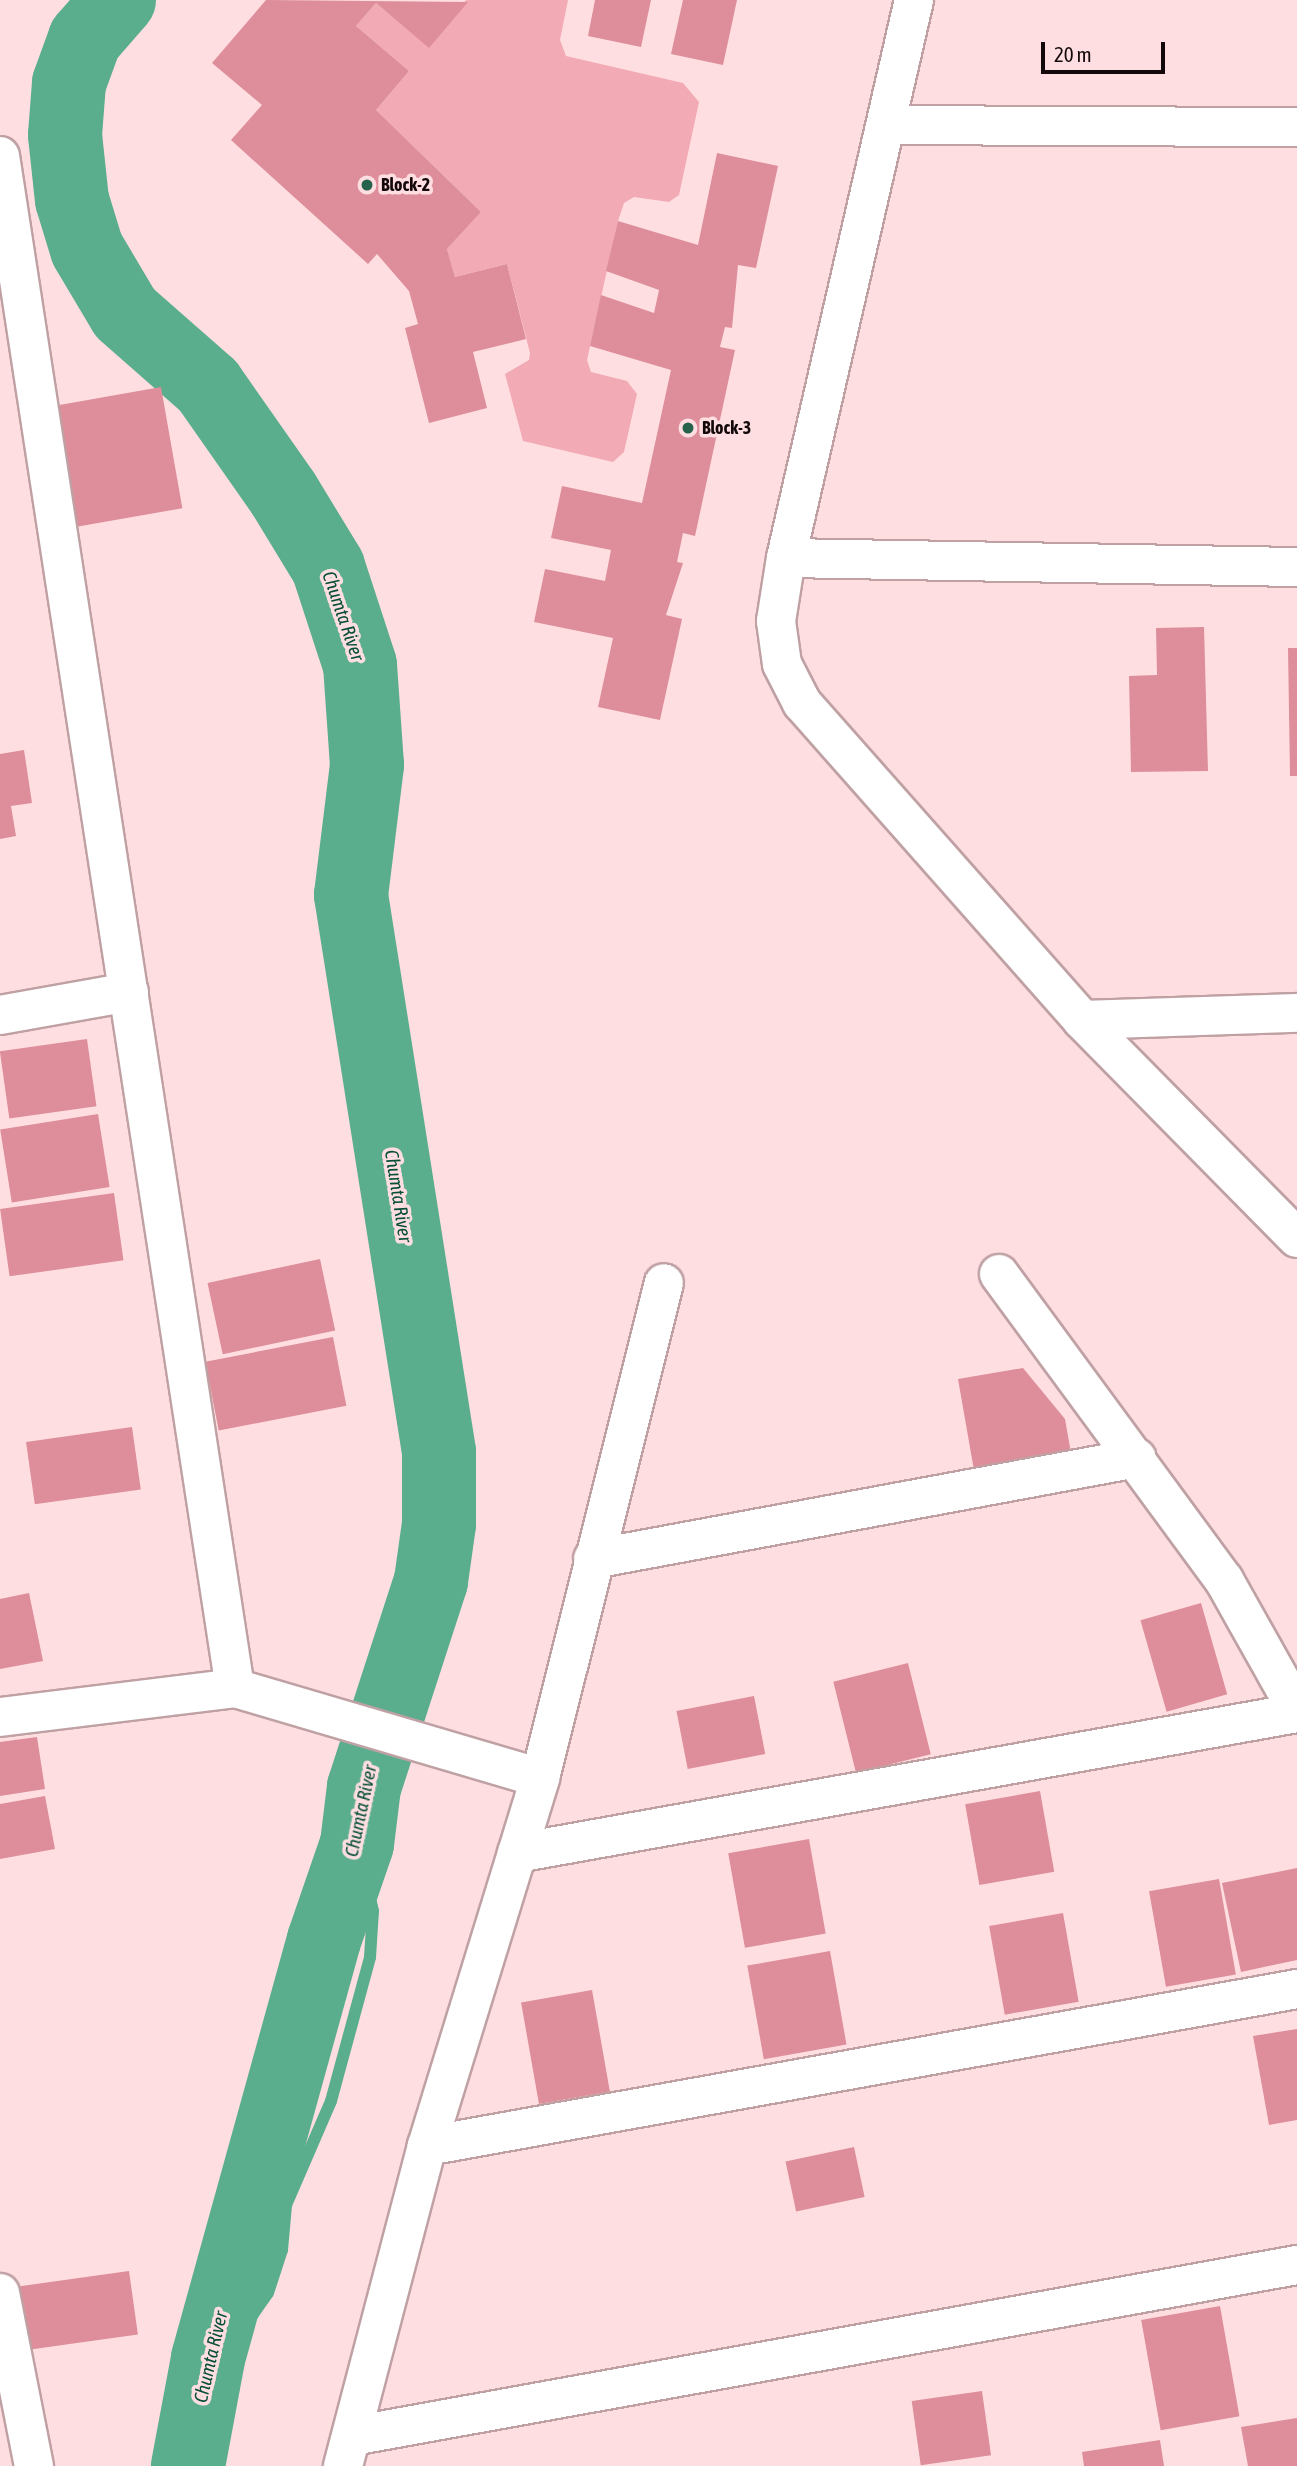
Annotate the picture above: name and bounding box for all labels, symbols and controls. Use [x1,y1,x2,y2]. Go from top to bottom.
scale bar [1045,28,1169,72]
text: 20 m [1054,42,1092,66]
place label: Block-2 [381,174,430,196]
marker: Block-2 [359,177,375,193]
place label: Block-3 [702,417,751,439]
marker: Block-3 [680,420,696,436]
water label: Chumta River [317,568,369,664]
water label: Chumta River [379,1148,417,1244]
water label: Chumta River [340,1763,382,1859]
water label: Chumta River [189,2309,233,2405]

